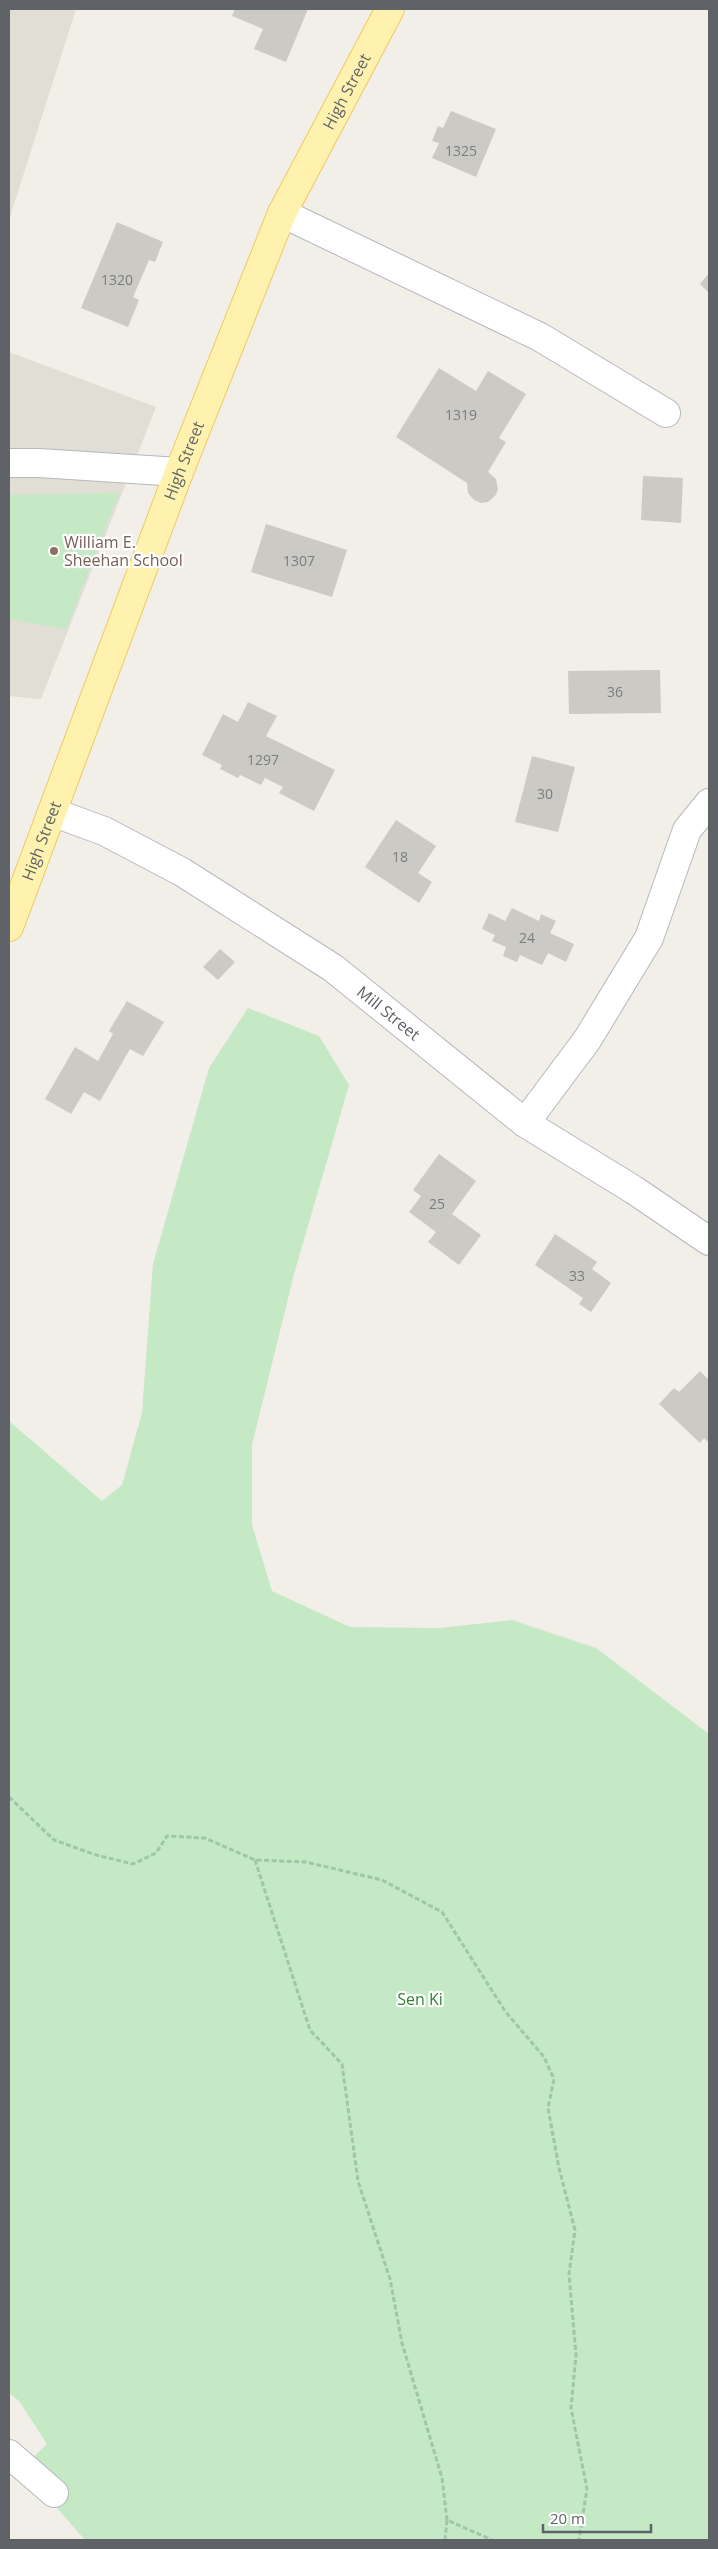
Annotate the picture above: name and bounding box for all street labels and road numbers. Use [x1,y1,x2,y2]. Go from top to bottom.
street label: High Street [317,49,376,133]
street label: High Street [158,418,209,503]
street label: High Street [16,798,66,884]
street label: Mill Street [352,981,425,1045]

